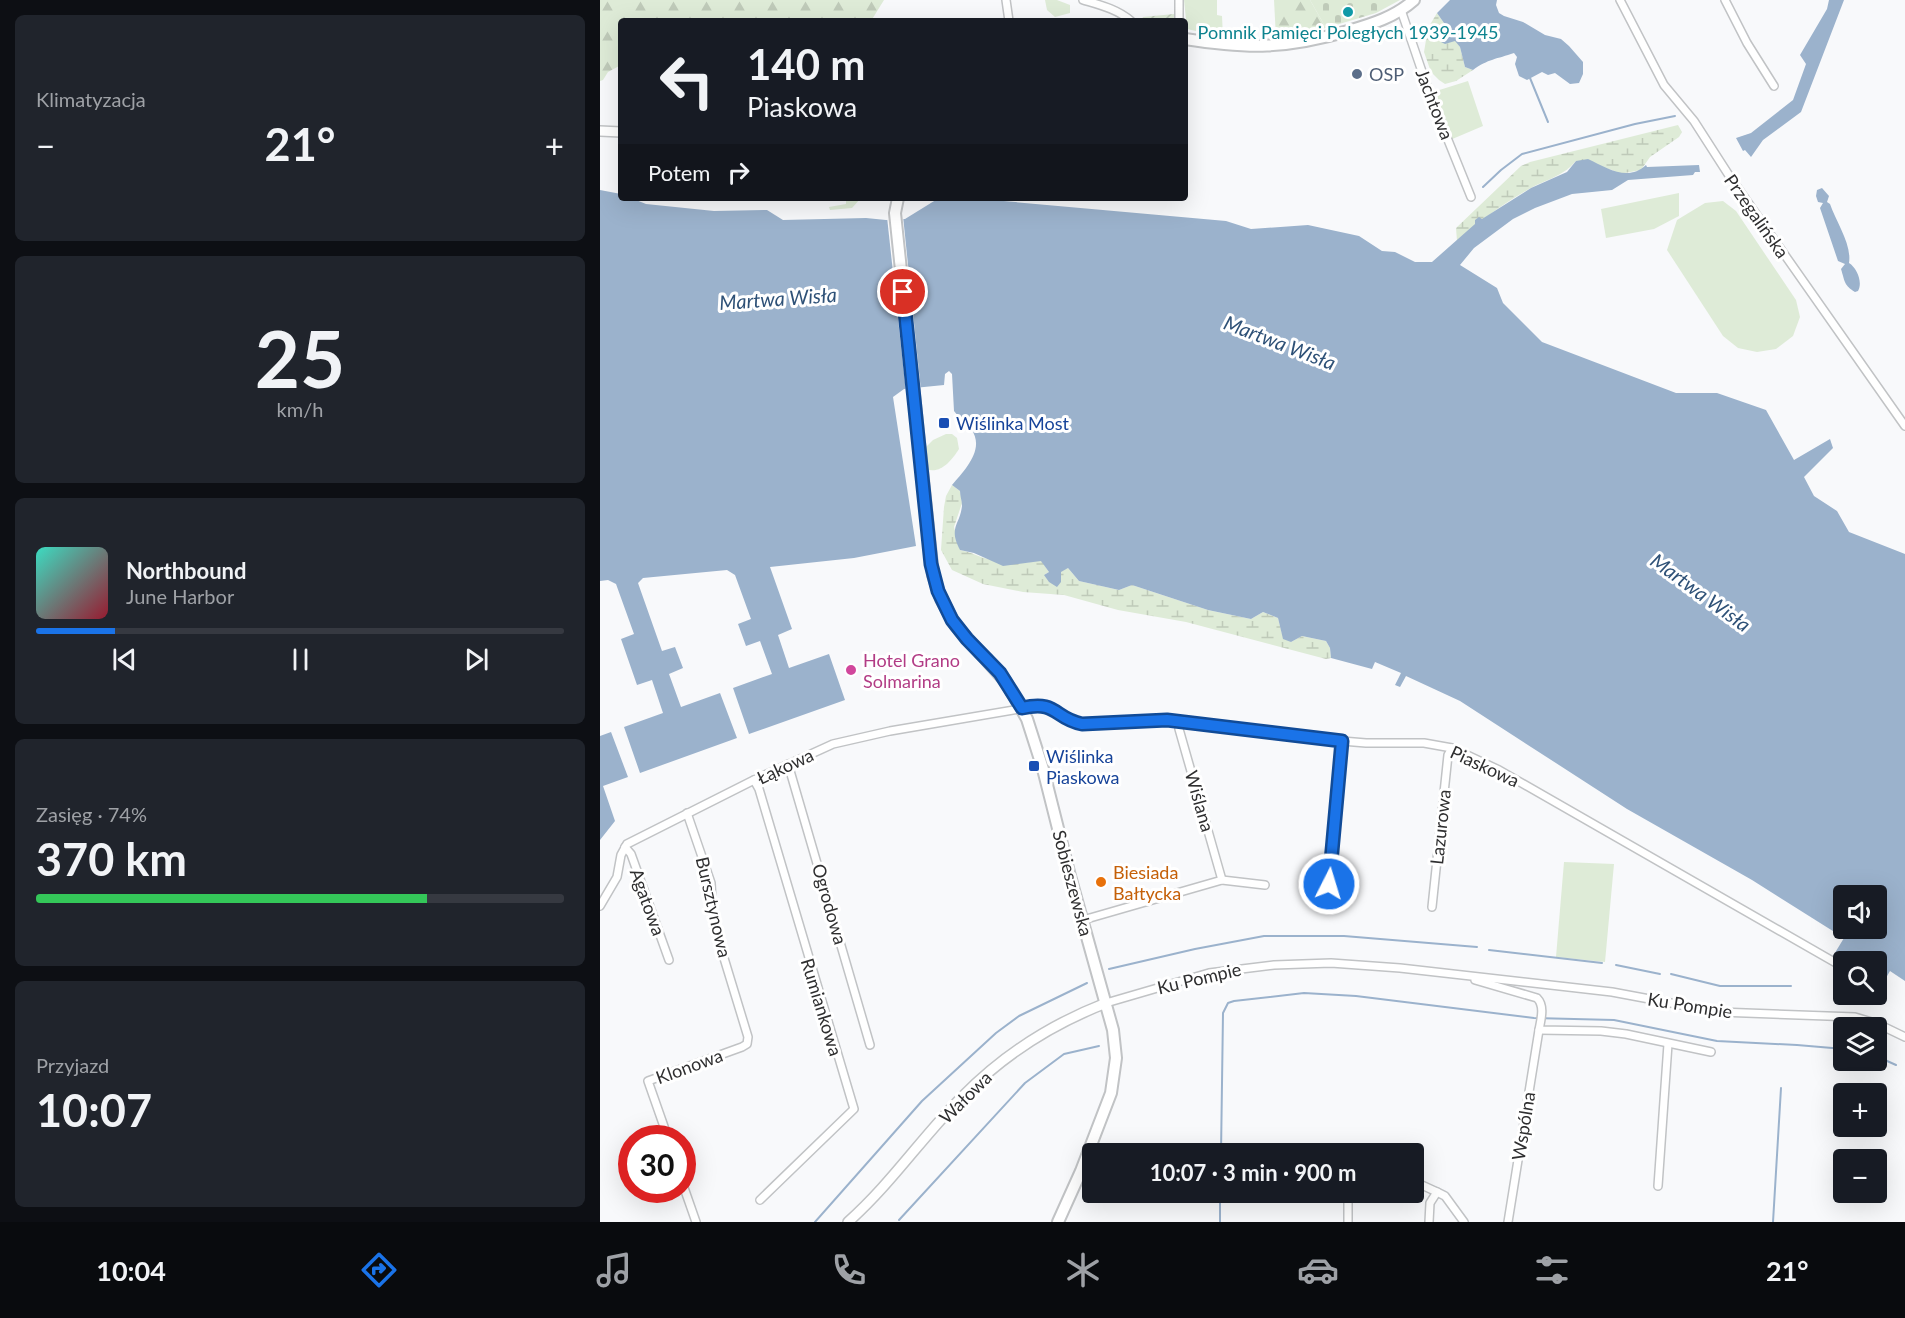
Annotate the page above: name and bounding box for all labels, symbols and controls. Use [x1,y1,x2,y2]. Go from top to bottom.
marker: Pomnik Pamięci Poległych 1939-1945 [1341,5,1355,19]
place label: Pomnik Pamięci Poległych 1939-1945 [1198,21,1498,43]
text: 140 m [747,39,865,89]
icon: left [648,42,726,120]
place label: OSP [1369,63,1404,85]
street label: Jachtowa [1411,65,1459,143]
marker: OSP [1350,67,1364,81]
text: Klimatyzacja [36,87,146,111]
text: Piaskowa [747,90,857,123]
text: 21° [265,117,335,171]
text: − [36,125,55,165]
text: + [545,125,564,165]
icon: right [722,156,755,189]
text: Potem [648,159,710,186]
street label: Przegalińska [1720,170,1794,262]
pin [877,266,928,317]
icon: arrive [886,275,919,308]
water label: Martwa Wisła [718,282,838,314]
water label: Martwa Wisła [1221,310,1339,374]
text: 25 [255,311,345,405]
text: km/h [277,397,323,421]
place label: Wiślinka Most [956,412,1069,434]
marker: Wiślinka Most [937,416,951,430]
water label: Martwa Wisła [1646,548,1756,636]
text: Northbound [126,557,246,584]
text: June Harbor [126,584,234,608]
icon: previous [108,643,141,676]
icon: pause [284,643,317,676]
icon: next [460,643,493,676]
place label: Hotel Grano Solmarina [863,649,960,692]
marker: Hotel Grano Solmarina [844,663,858,677]
street label: Piaskowa [1447,740,1523,792]
street label: Łąkowa [753,743,817,789]
place label: Wiślinka Piaskowa [1046,745,1120,788]
marker: Wiślinka Piaskowa [1027,759,1041,773]
street label: Wiślana [1181,768,1219,834]
street label: Lazurowa [1425,788,1455,866]
text: Zasięg · 74% [36,802,147,826]
street label: Sobieszewska [1048,828,1098,938]
text: 370 km [36,832,187,886]
position arrow [1297,852,1361,916]
street label: Bursztynowa [692,854,736,960]
street label: Ogrodowa [808,861,852,947]
place label: Biesiada Bałtycka [1113,861,1181,904]
street label: Agatowa [626,865,670,939]
marker: Biesiada Bałtycka [1094,875,1108,889]
map controls [1833,885,1887,1203]
button: sound [1833,885,1887,939]
button: search [1833,951,1887,1005]
street label: Rumiankowa [797,956,847,1058]
street label: Ku Pompie [1155,958,1243,998]
street label: Ku Pompie [1646,987,1734,1023]
button: layers [1833,1017,1887,1071]
street label: Klonowa [653,1044,725,1088]
text: Przyjazd [36,1053,109,1077]
street label: Wałowa [934,1066,996,1128]
text: 10:07 [36,1083,152,1137]
button: + [1833,1083,1887,1137]
street label: Wspólna [1507,1090,1539,1162]
speed limit sign: 30 [618,1125,696,1203]
button: − [1833,1149,1887,1203]
text: 10:07 · 3 min · 900 m [1150,1159,1356,1186]
icon: directions [358,1249,400,1291]
icon: music [593,1249,635,1291]
icon: phone [828,1249,870,1291]
icon: climate [1062,1249,1104,1291]
icon: car [1297,1249,1339,1291]
icon: filters [1531,1249,1573,1291]
text: 10:04 [96,1254,166,1287]
text: 21° [1766,1254,1809,1287]

